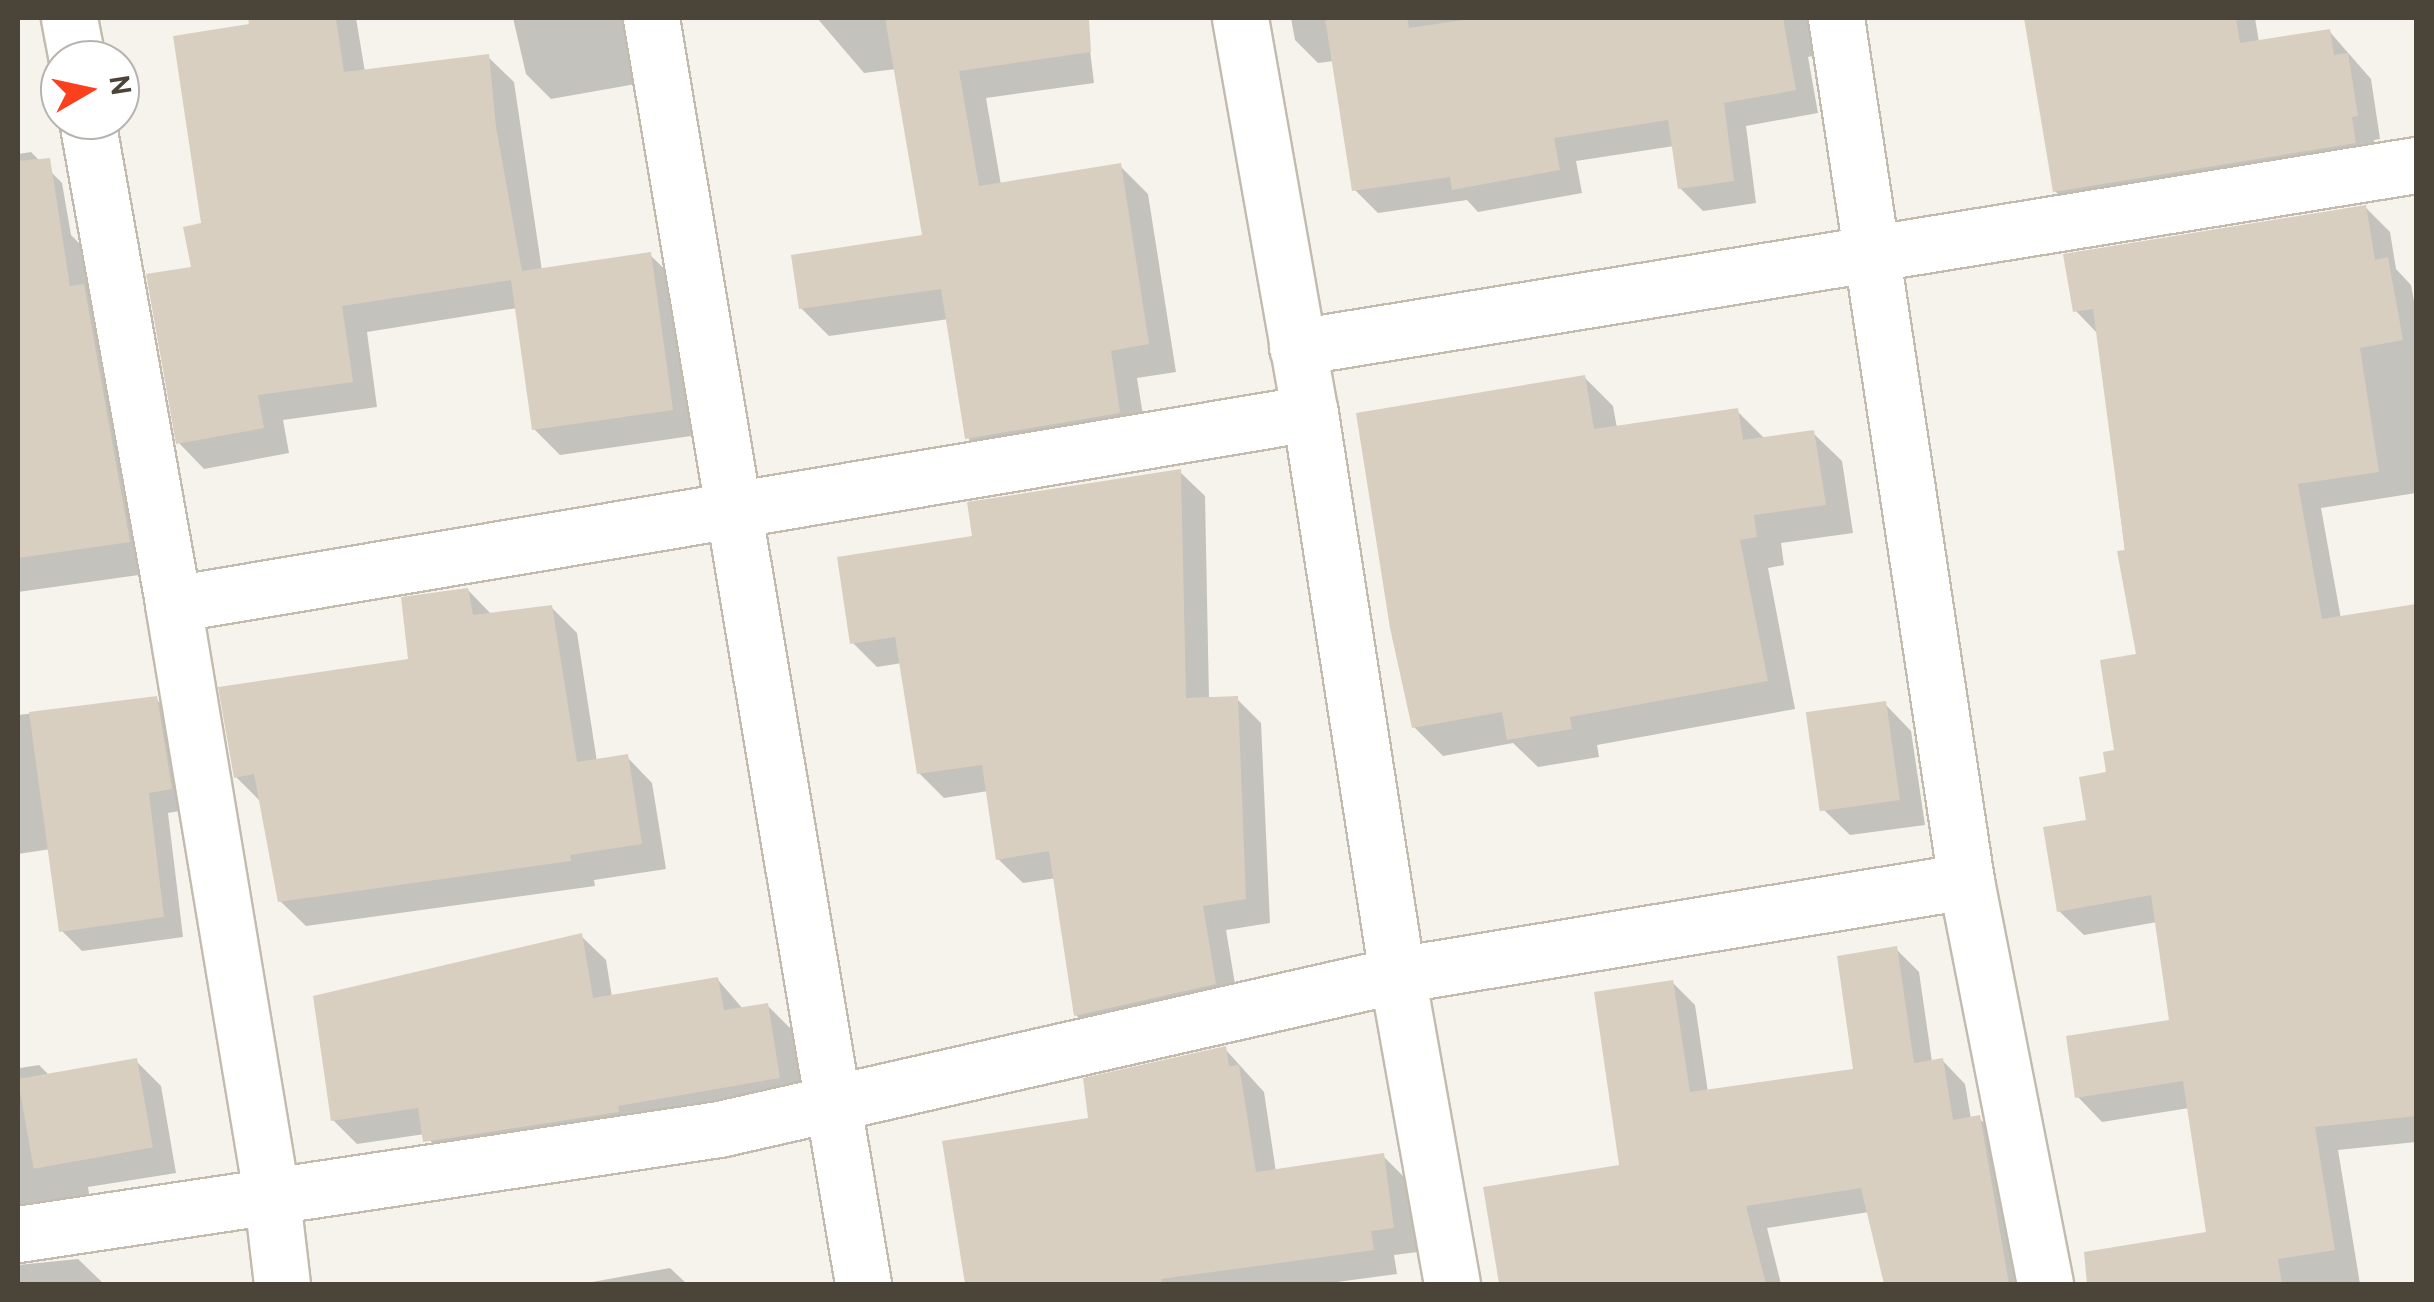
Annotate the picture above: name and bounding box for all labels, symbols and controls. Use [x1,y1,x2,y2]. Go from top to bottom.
north arrow [40,40,140,140]
text: N [98,73,137,98]

